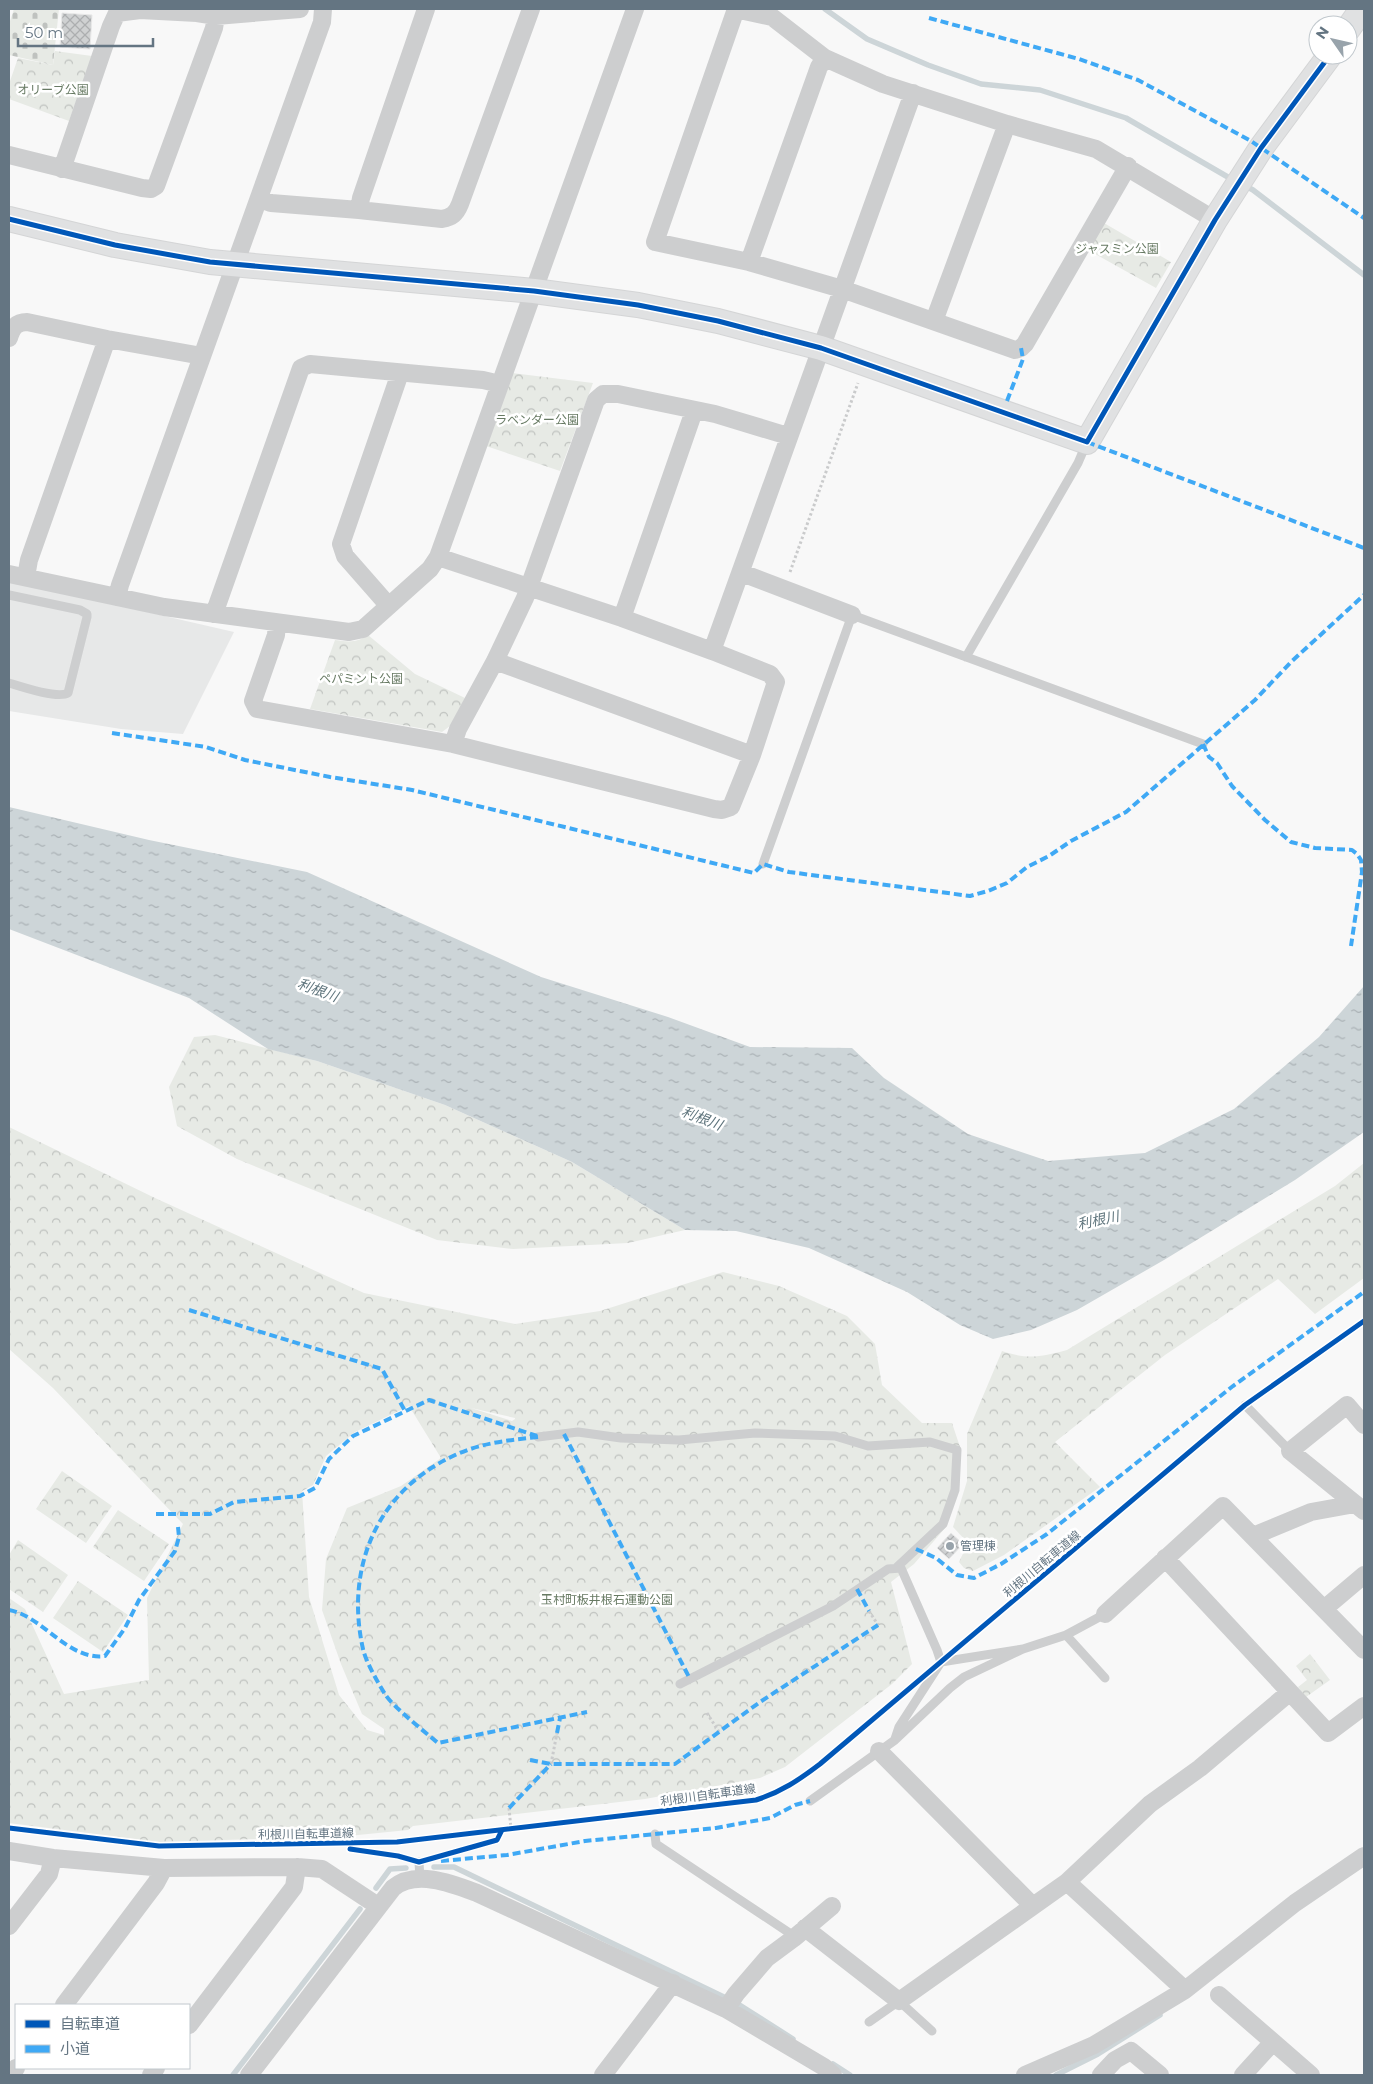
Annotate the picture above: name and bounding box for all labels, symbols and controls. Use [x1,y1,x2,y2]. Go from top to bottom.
scale bar [18,15,152,47]
north arrow [1308,15,1358,65]
text: 50 m [25,23,63,42]
text: N [1312,23,1333,42]
park label: オリーブ公園 [17,82,89,97]
park label: ジャスミン公園 [1075,241,1159,256]
park label: ラベンダー公園 [495,412,579,427]
park label: ペパミント公園 [319,671,403,686]
water label: 利根川 [295,974,343,1006]
water label: 利根川 [679,1102,727,1135]
water label: 利根川 [1076,1206,1122,1233]
street label: 利根川自転車道線 [1000,1527,1083,1600]
place label: 管理棟 [960,1538,996,1553]
marker: 管理棟 [944,1540,956,1552]
park label: 玉村町板井根石運動公園 [541,1592,673,1607]
street label: 利根川自転車道線 [659,1780,757,1809]
street label: 利根川自転車道線 [258,1825,354,1842]
legend [15,2004,190,2069]
text: 自転車道 [60,2014,120,2033]
text: 小道 [60,2039,90,2058]

